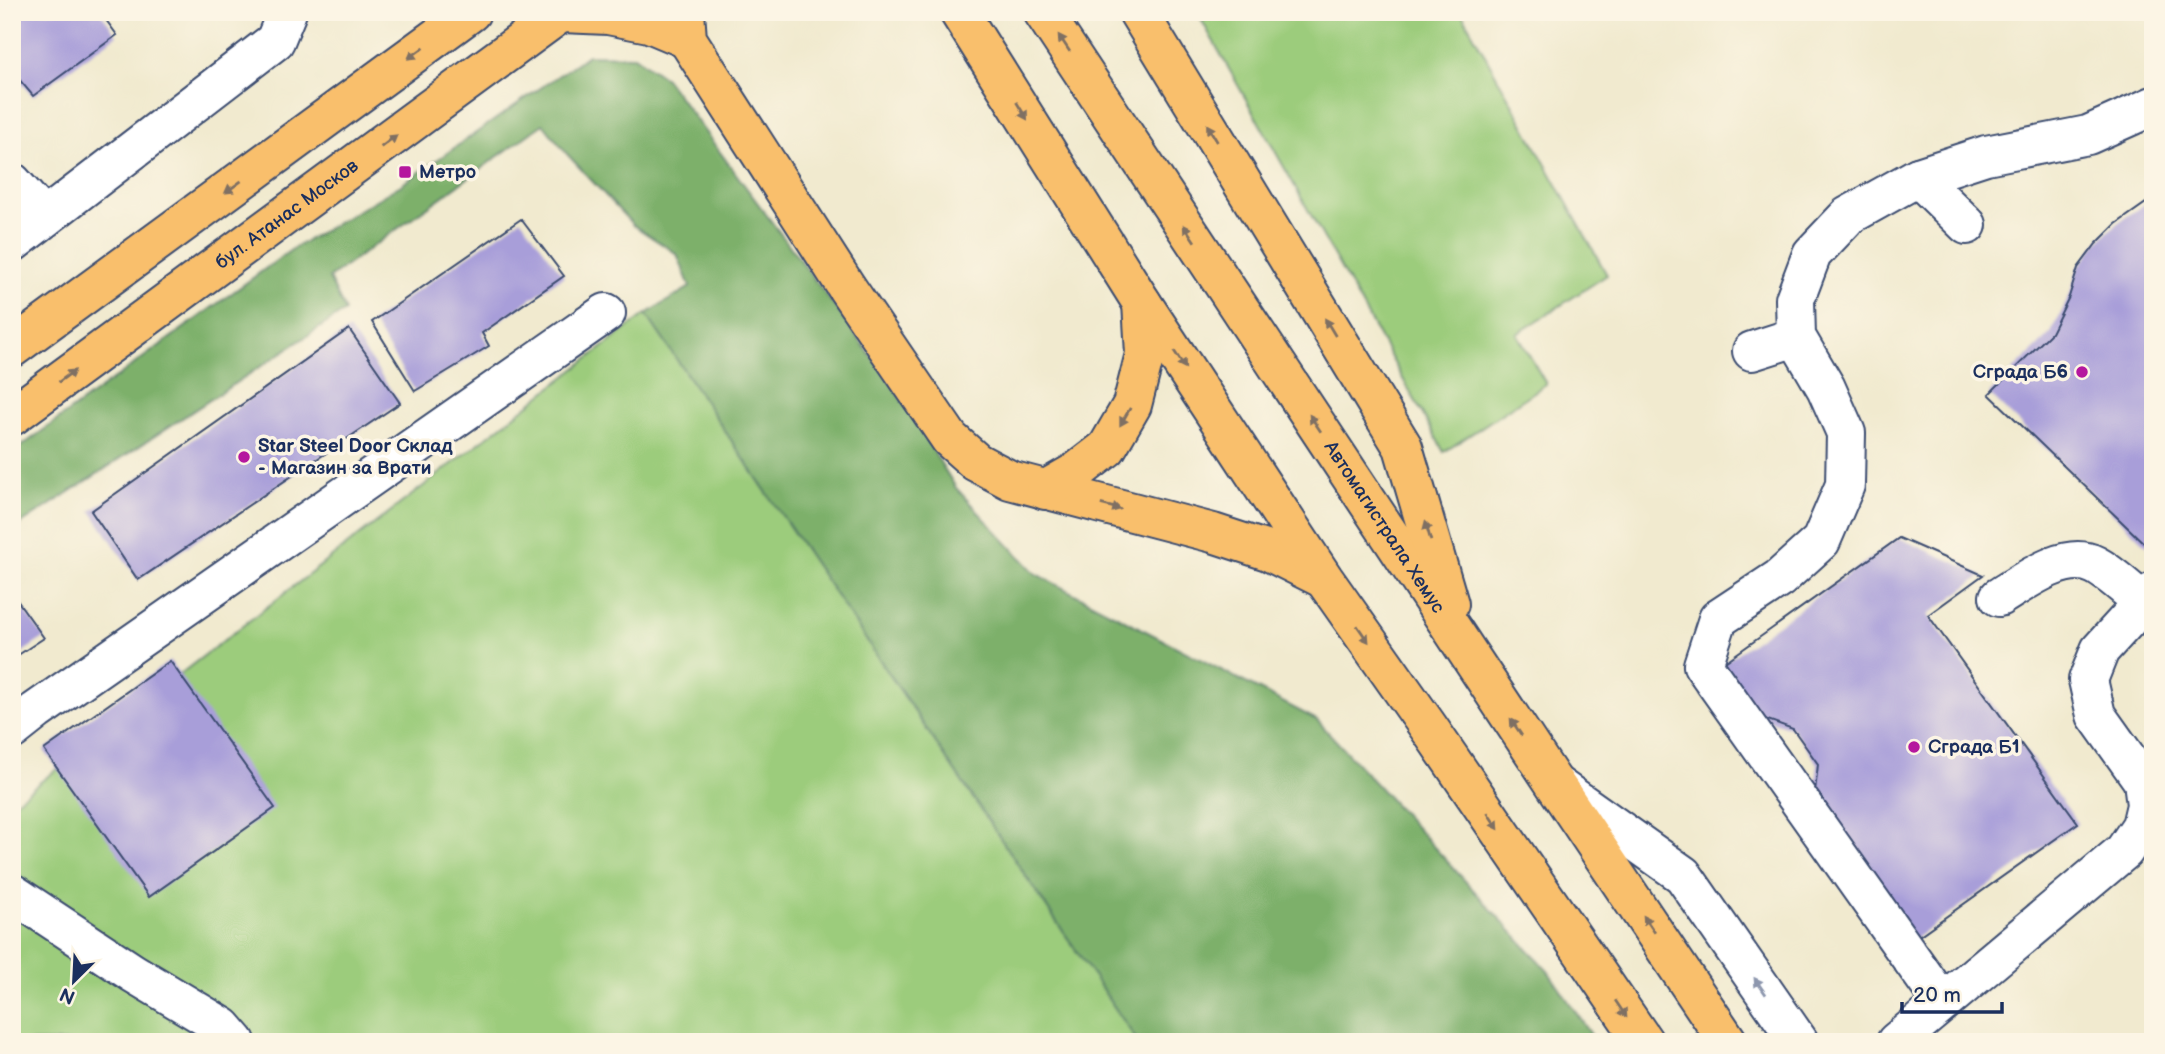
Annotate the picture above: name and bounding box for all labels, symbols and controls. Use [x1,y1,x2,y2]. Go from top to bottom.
one-way arrow [1057,34,1070,53]
one-way arrow [407,45,425,59]
one-way arrow [1015,102,1028,121]
one-way arrow [1205,123,1218,142]
one-way arrow [380,133,398,148]
street label: бул. Атанас Москов [211,154,363,274]
place label: Метро [419,161,476,184]
marker: Метро [397,164,413,180]
one-way arrow [223,180,242,194]
one-way arrow [1182,224,1196,242]
one-way arrow [1324,318,1336,337]
one-way arrow [1173,351,1186,370]
place label: Сграда Б6 [1973,361,2068,384]
marker: Сграда Б6 [2074,364,2090,380]
one-way arrow [58,369,76,383]
one-way arrow [1119,407,1131,427]
one-way arrow [1308,413,1321,433]
place label: Star Steel Door Склад - Магазин за Врати [258,435,453,480]
street label: Автомагистрала Хемус [1319,436,1450,618]
marker: Star Steel Door Склад - Магазин за Врати [236,449,252,465]
one-way arrow [1100,502,1122,513]
one-way arrow [1422,520,1432,541]
one-way arrow [1356,625,1370,643]
one-way arrow [1510,717,1523,736]
place label: Сграда Б1 [1928,736,2020,759]
marker: Сграда Б1 [1906,739,1922,755]
one-way arrow [1486,812,1500,830]
one-way arrow [1642,915,1656,933]
north arrow [38,946,108,1016]
scale bar [1902,970,2002,1014]
one-way arrow [1753,977,1767,995]
text: N [56,982,79,1009]
text: 20 m [1913,983,1961,1008]
one-way arrow [1614,1000,1628,1018]

